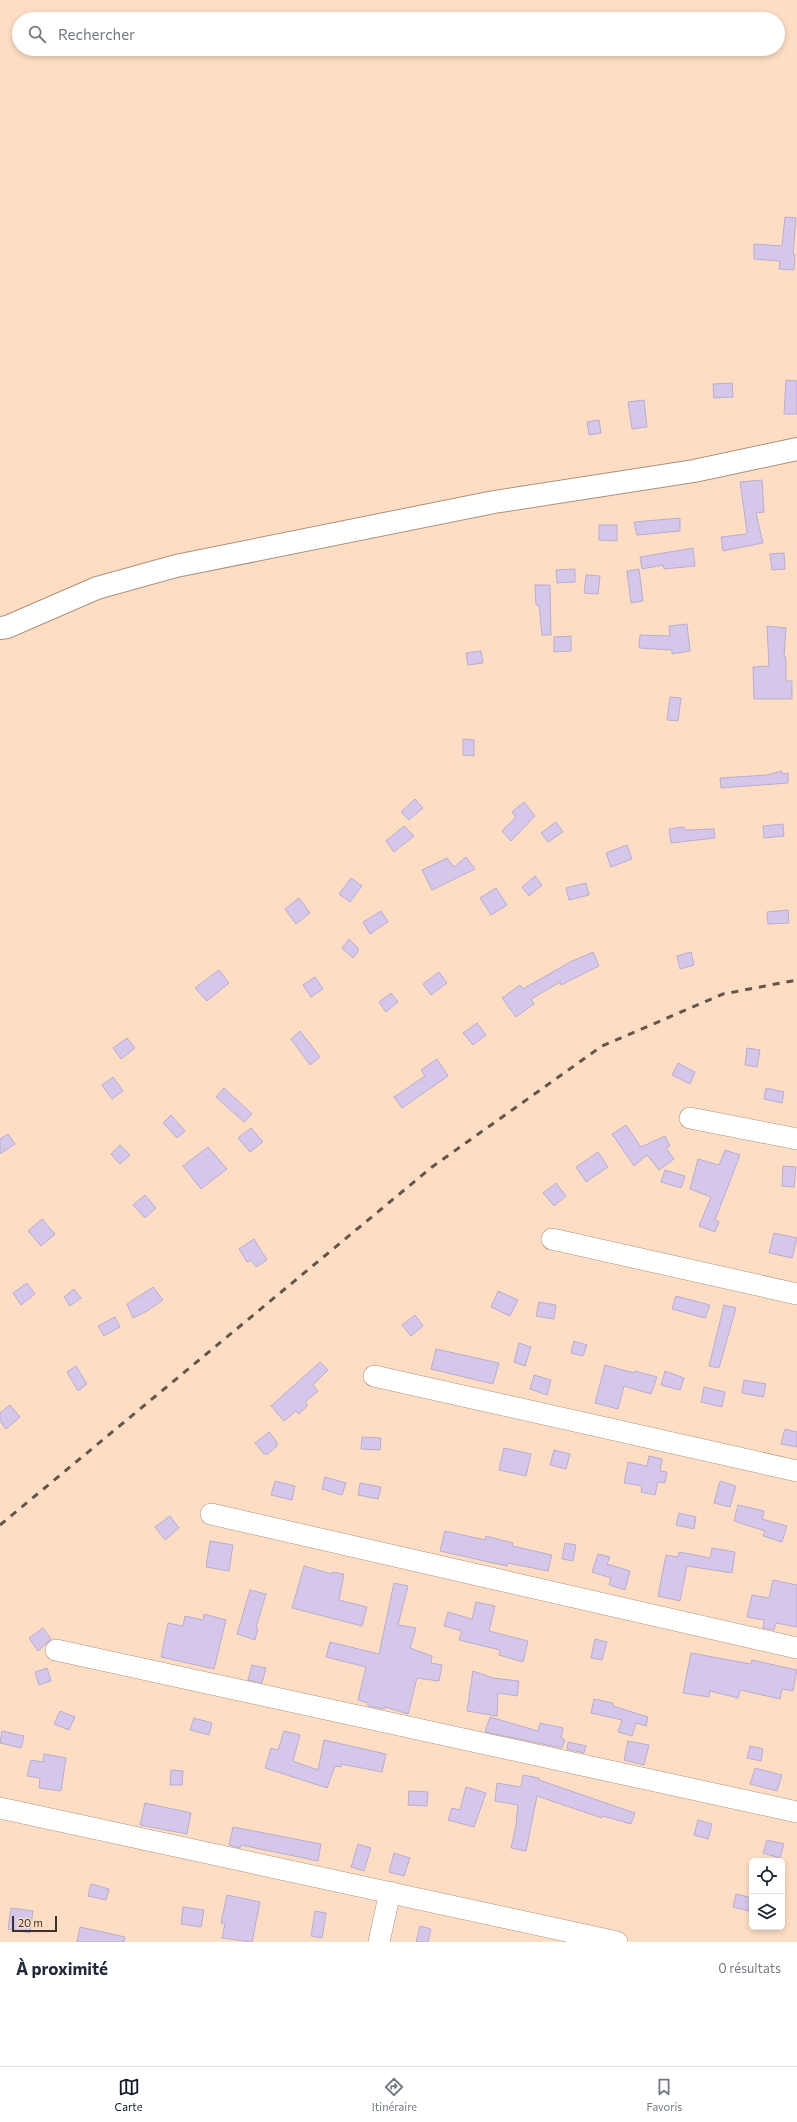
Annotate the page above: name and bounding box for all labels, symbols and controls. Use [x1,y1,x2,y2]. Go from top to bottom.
search box [12,12,785,56]
icon: search [26,23,48,45]
text: Rechercher [58,25,135,43]
map controls [749,1858,785,1930]
button: locate [749,1858,785,1894]
button: layers [749,1894,785,1930]
scale bar [12,1914,57,1933]
text: 20 m [18,1916,43,1929]
text: À proximité [16,1958,108,1979]
text: 0 résultats [718,1960,781,1976]
tab: Carte [115,2076,143,2113]
tab: Itinéraire [372,2076,417,2113]
tab: Favoris [646,2076,682,2113]

